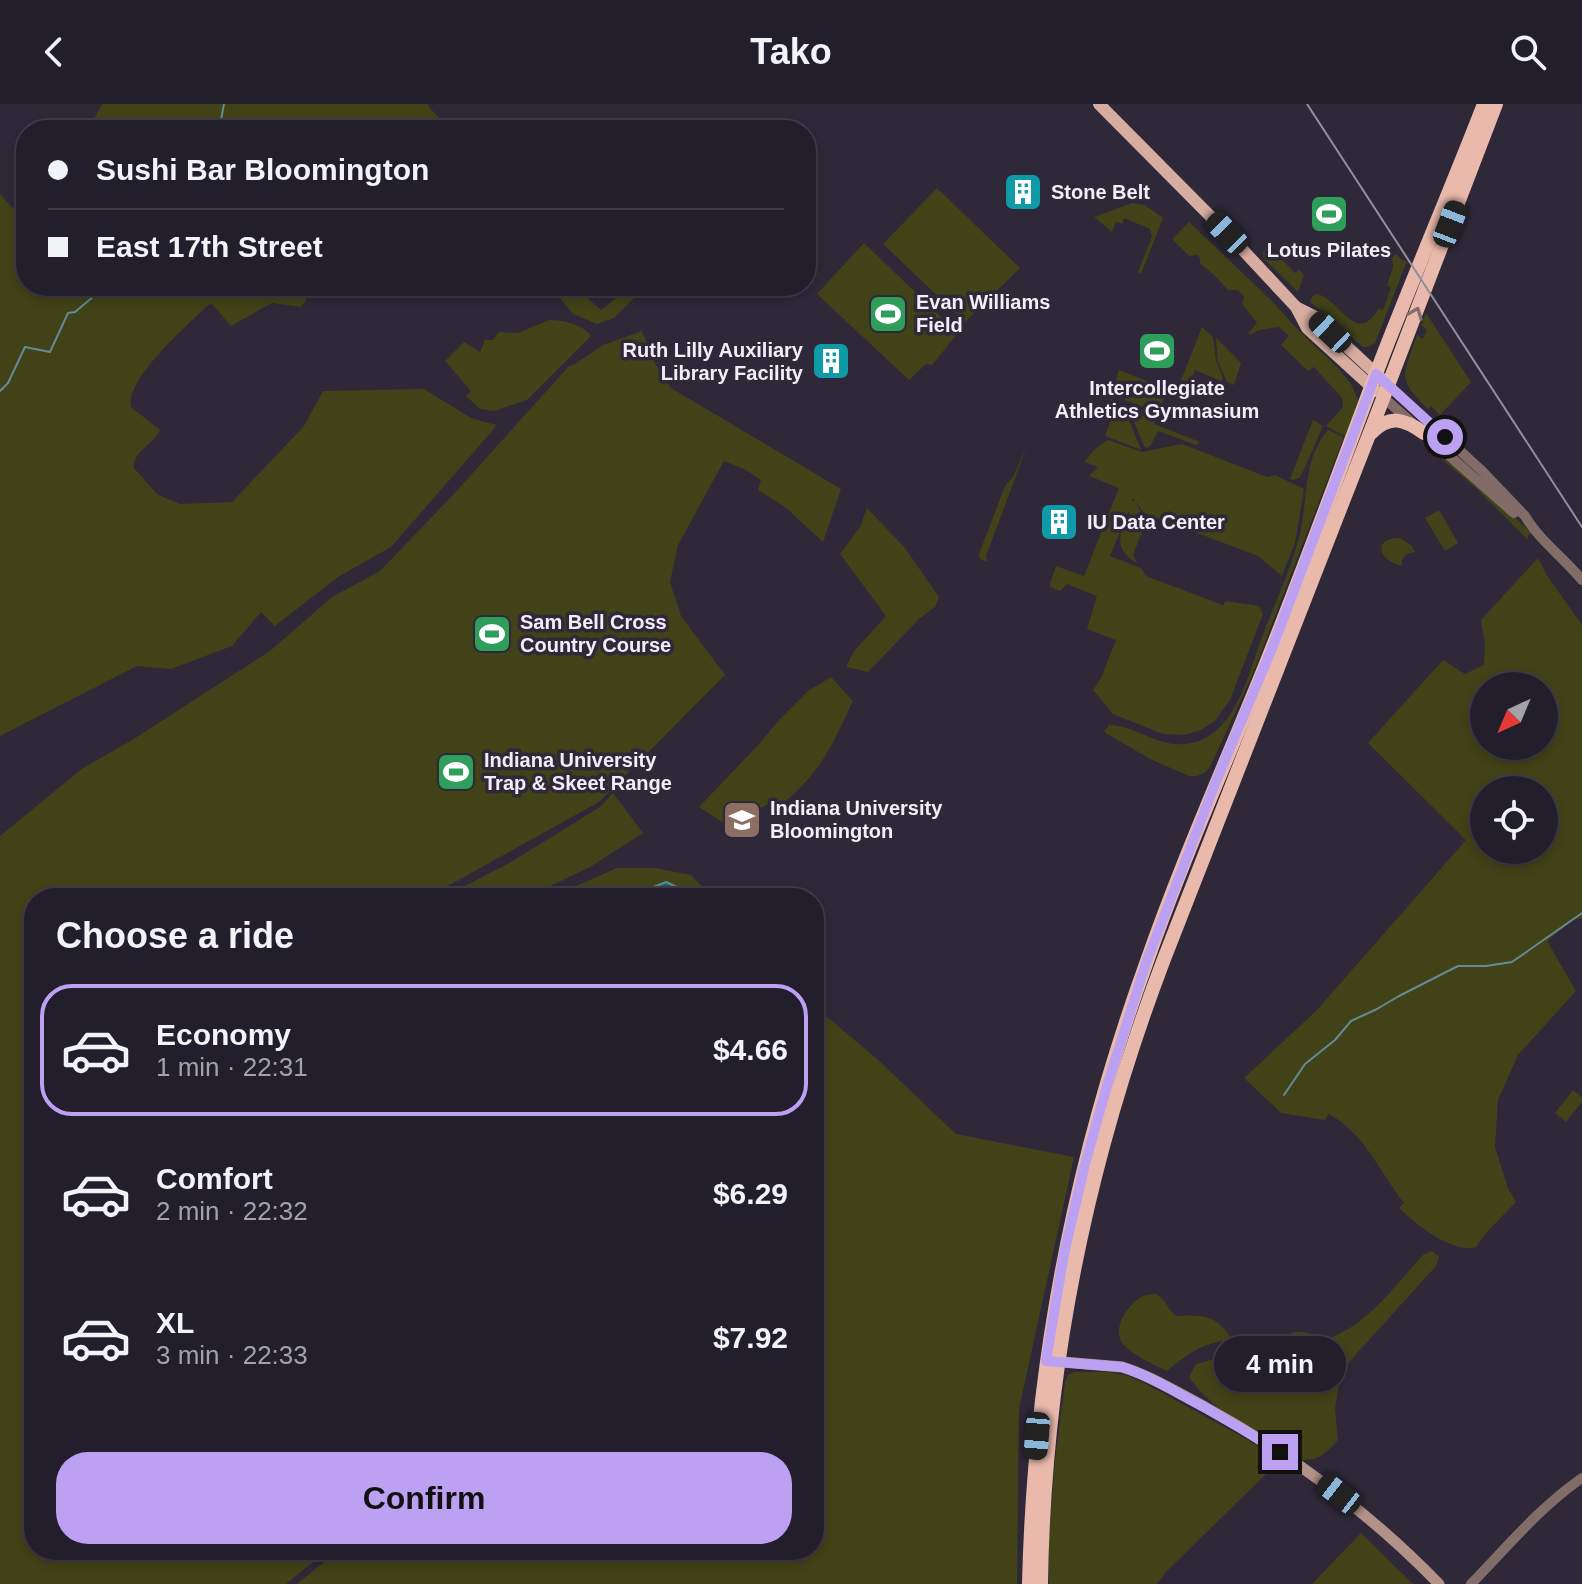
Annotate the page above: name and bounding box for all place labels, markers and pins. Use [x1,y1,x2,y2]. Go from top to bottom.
building icon: Stone Belt [1002,171,1044,213]
place label: Stone Belt [1051,181,1150,203]
sports icon: Lotus Pilates [1308,193,1350,235]
place label: Lotus Pilates [1267,239,1391,261]
place label: Evan Williams Field [916,291,1050,336]
sports icon: Evan Williams Field [867,293,909,335]
sports icon: Intercollegiate Athletics Gymnasium [1136,330,1178,372]
place label: Ruth Lilly Auxiliary Library Facility [623,339,804,384]
building icon: Ruth Lilly Auxiliary Library Facility [810,340,852,382]
place label: Intercollegiate Athletics Gymnasium [1055,377,1259,422]
building icon: IU Data Center [1038,501,1080,543]
place label: IU Data Center [1087,511,1225,533]
place label: Sam Bell Cross Country Course [520,611,671,656]
sports icon: Sam Bell Cross Country Course [471,613,513,655]
place label: Indiana University Trap & Skeet Range [484,749,672,794]
sports icon: Indiana University Trap & Skeet Range [435,751,477,793]
place label: Indiana University Bloomington [770,797,943,842]
school or university icon: Indiana University Bloomington [721,799,763,841]

